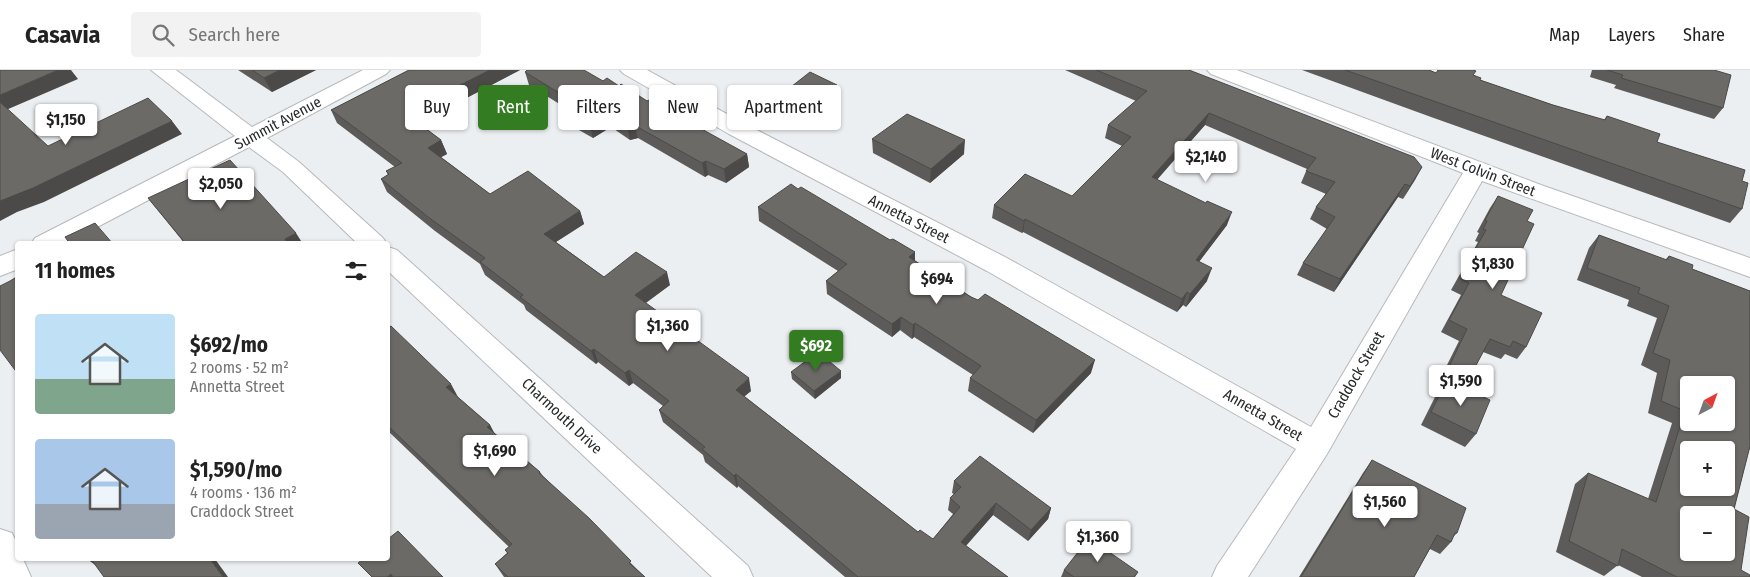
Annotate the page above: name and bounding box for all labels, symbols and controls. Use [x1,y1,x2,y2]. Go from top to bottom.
search box [131,12,481,57]
text: Casavia [25,21,101,49]
icon: search [149,21,177,49]
text: Search here [189,23,280,46]
text: Map [1549,24,1580,46]
text: Layers [1608,24,1655,46]
text: Share [1683,24,1725,46]
chip: Buy [405,85,468,130]
chip: Rent [478,85,548,130]
chip: Filters [558,85,639,130]
chip: New [649,85,717,130]
chip: Apartment [727,85,841,130]
street label: Summit Avenue [232,93,324,153]
pin: $1,150 [25,104,107,146]
text: $1,150 [46,110,86,129]
pin: $2,140 [1165,140,1247,183]
street label: West Colvin Street [1428,144,1538,200]
text: $2,140 [1186,147,1226,166]
pin: $2,050 [180,168,262,210]
text: $2,050 [199,174,243,193]
street label: Annetta Street [865,191,953,247]
pin: $1,830 [1452,248,1534,290]
text: $1,830 [1472,254,1514,273]
icon: filters [342,257,370,285]
text: 11 homes [35,258,115,284]
pin: $694 [907,262,967,305]
text: $694 [921,269,953,288]
pin: $1,360 [627,310,709,352]
text: $1,360 [647,316,689,335]
street label: Craddock Street [1324,328,1388,422]
pin: $692 [786,330,846,372]
text: $692/mo [190,332,268,358]
icon: home [75,334,135,394]
text: $692 [800,336,832,355]
text: 2 rooms · 52 m² [190,358,289,377]
pin: $1,590 [1420,364,1502,407]
text: $1,590 [1440,371,1482,390]
street label: Charmouth Drive [518,374,606,458]
north arrow [1680,376,1735,431]
map controls [1680,376,1735,561]
text: Annetta Street [190,377,284,396]
street label: Annetta Street [1220,385,1306,445]
pin: $1,690 [454,434,536,477]
text: $1,690 [474,441,516,460]
button: + [1680,441,1735,496]
text: $1,590/mo [190,457,282,483]
icon: home [75,459,135,519]
text: 4 rooms · 136 m² [190,483,297,502]
pin: $1,560 [1344,486,1426,528]
text: $1,560 [1364,492,1406,511]
text: Craddock Street [190,502,294,521]
button: − [1680,506,1735,561]
pin: $1,360 [1057,520,1139,563]
text: $1,360 [1077,527,1119,546]

